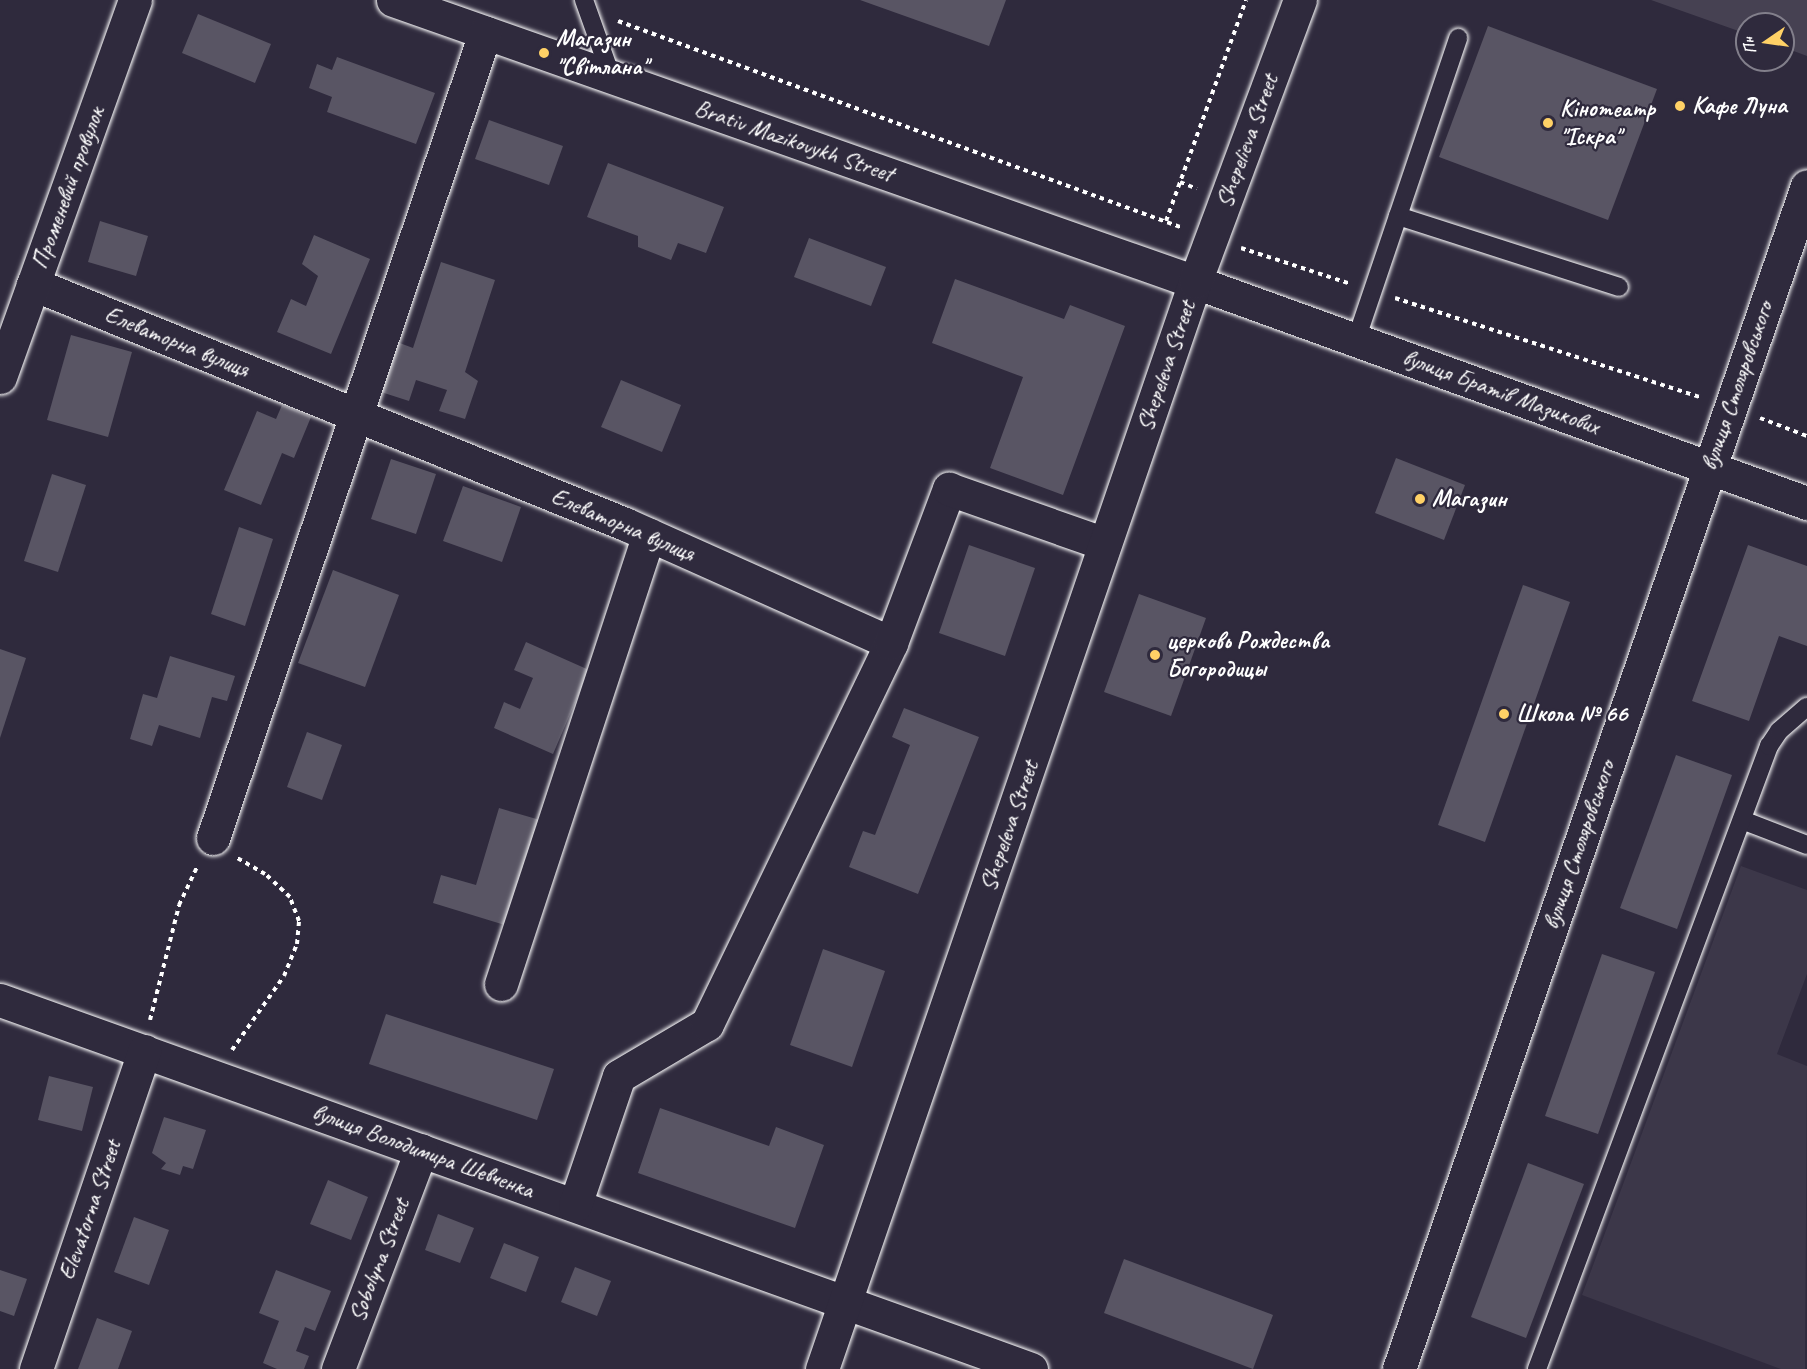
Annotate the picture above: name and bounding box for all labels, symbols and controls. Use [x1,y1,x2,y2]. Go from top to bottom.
north arrow [1735,12,1795,72]
place label: Магазин "Світлана" [556,25,647,81]
text: Пн [1738,35,1761,56]
marker: Магазин "Світлана" [537,46,551,60]
street label: Shepelieva Street [1210,70,1284,212]
place label: Кафе Луна [1692,92,1787,120]
street label: Brativ Mazikovykh Street [691,93,897,189]
place label: Кінотеатр "Іскра" [1560,95,1655,151]
marker: Кафе Луна [1673,99,1687,113]
street label: Променевий провулок [25,103,111,273]
marker: Кінотеатр "Іскра" [1541,116,1555,130]
street label: Shepeleva Street [1130,297,1202,435]
street label: вулиця Столяровського [1695,298,1779,474]
street label: Елеваторна вулиця [100,300,254,384]
street label: вулиця Братів Мазикових [1399,343,1603,441]
street label: Елеваторна вулиця [547,482,699,568]
place label: Магазин [1432,485,1507,513]
marker: Магазин [1413,492,1427,506]
place label: церковь Рождества Богородицы [1167,627,1327,683]
marker: церковь Рождества Богородицы [1148,648,1162,662]
place label: Школа № 66 [1516,700,1627,728]
marker: Школа № 66 [1497,707,1511,721]
street label: Shepeleva Street [973,757,1045,895]
street label: вулиця Столяровського [1537,757,1621,933]
street label: вулиця Володимира Шевченка [308,1097,538,1205]
street label: Elevatorna Street [53,1136,127,1284]
street label: Sobolyna Street [342,1194,416,1326]

